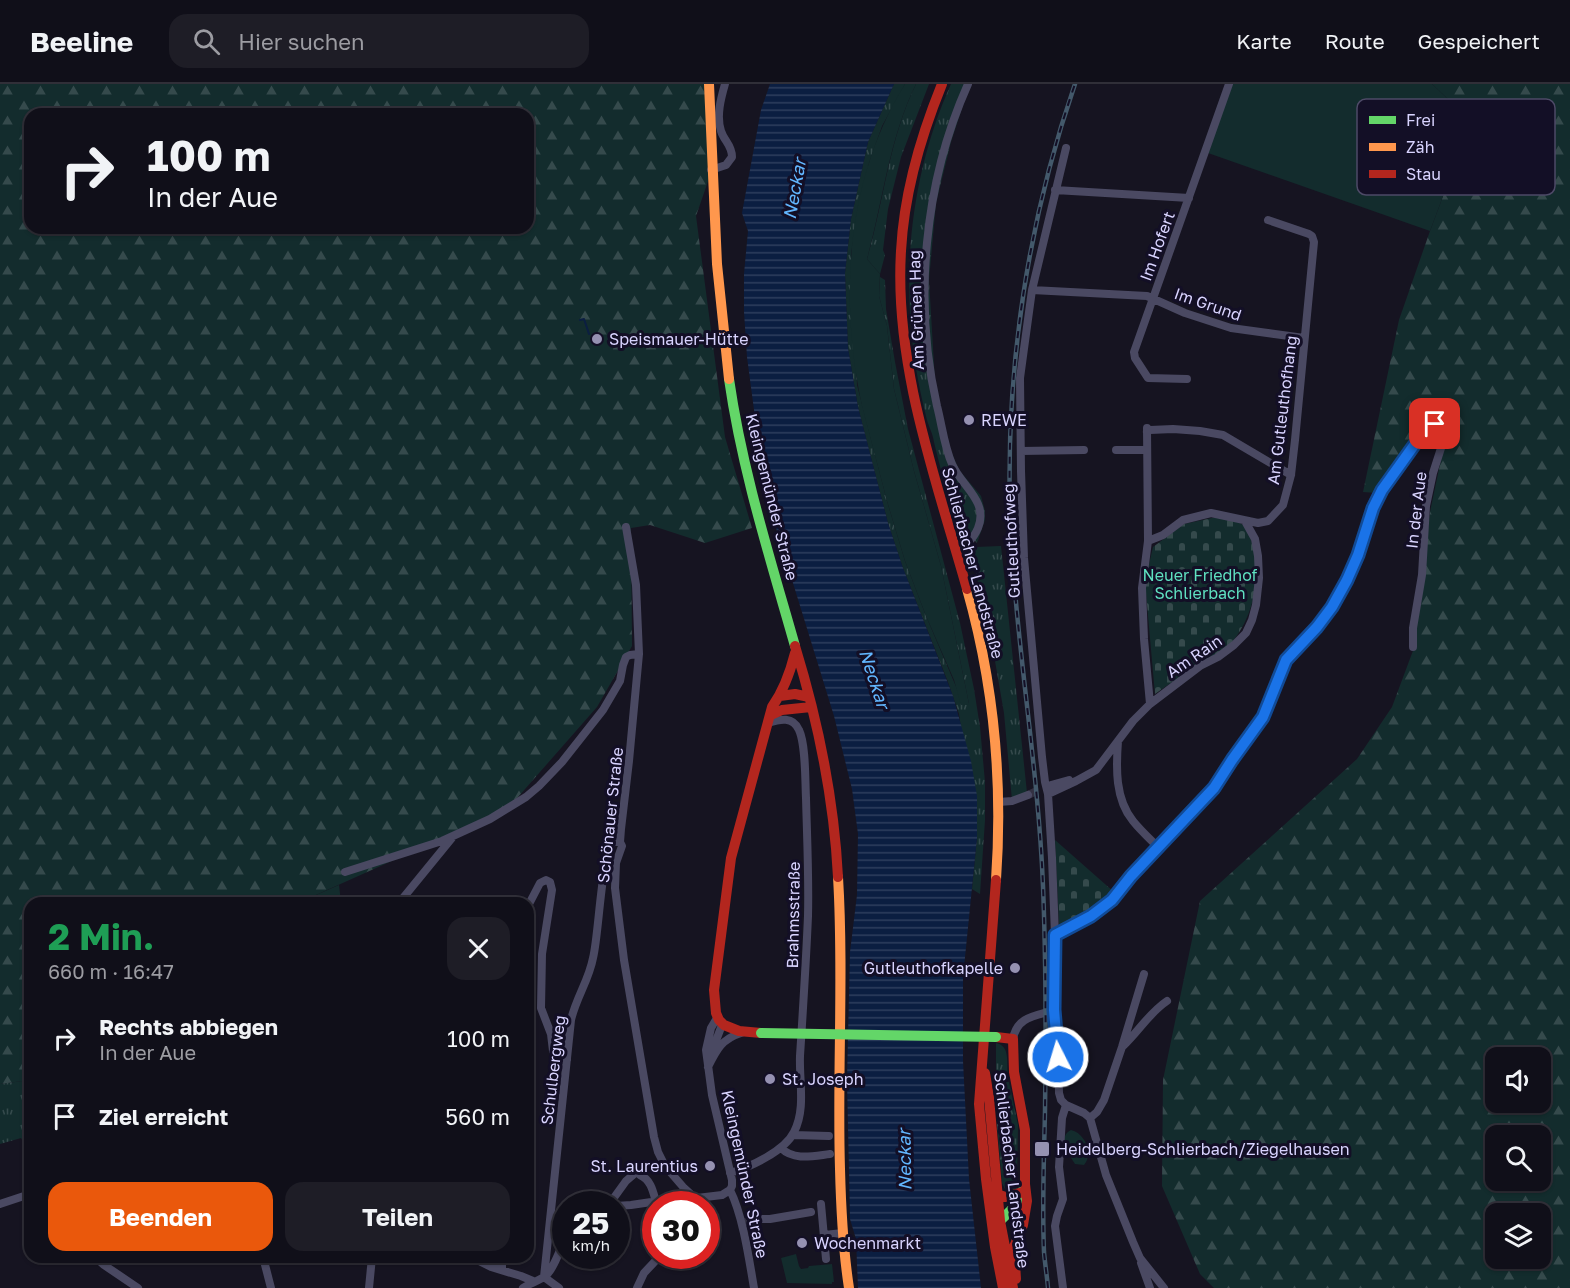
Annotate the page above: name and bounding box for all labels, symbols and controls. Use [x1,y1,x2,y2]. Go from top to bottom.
search box [169,14,589,68]
text: Beeline [30,25,133,58]
icon: search [190,25,223,58]
text: Hier suchen [238,28,365,55]
text: Karte [1236,28,1292,54]
text: Route [1325,28,1385,54]
text: Gespeichert [1418,28,1540,54]
legend [1357,99,1555,195]
text: Frei [1406,110,1435,130]
text: 100 m [147,130,270,180]
icon: right [48,132,126,210]
text: Zäh [1406,137,1434,157]
water label: Neckar [778,154,811,221]
text: Stau [1406,164,1441,184]
text: In der Aue [147,181,278,213]
street label: Im Hofert [1135,208,1179,284]
street label: Am Grünen Hag [904,250,928,370]
street label: Im Grund [1172,283,1244,325]
place label: Speismauer-Hütte [609,329,748,349]
marker: Speismauer-Hütte [590,332,604,346]
street label: Am Gutleuthofhang [1263,334,1301,486]
pin [1409,398,1460,449]
icon: arrive [1418,407,1451,440]
place label: REWE [981,410,1027,430]
street label: Kleingemünder Straße [742,411,802,583]
marker: REWE [962,413,976,427]
street label: Schlierbacher Landstraße [938,465,1008,661]
street label: In der Aue [1401,470,1431,550]
street label: Gutleuthofweg [998,483,1024,599]
park label: Neuer Friedhof Schlierbach [1143,565,1258,603]
street label: Am Rain [1162,630,1226,682]
water label: Neckar [855,646,896,714]
street label: Schönauer Straße [593,746,627,884]
street label: Brahmsstraße [782,861,804,969]
text: 2 Min. [48,915,154,958]
button: close [447,917,510,980]
place label: Gutleuthofkapelle [864,958,1003,978]
text: 660 m · 16:47 [48,959,174,983]
marker: Gutleuthofkapelle [1008,961,1022,975]
text: Rechts abbiegen [99,1013,278,1040]
street label: Schulbergweg [536,1014,570,1126]
icon: right [48,1022,81,1055]
text: 100 m [447,1025,510,1052]
position arrow [1026,1025,1090,1089]
text: In der Aue [99,1040,196,1064]
map controls [1485,1047,1551,1269]
button: sound [1485,1047,1551,1113]
place label: St. Joseph [782,1069,864,1089]
street label: Schlierbacher Landstraße [990,1071,1034,1269]
marker: St. Joseph [763,1072,777,1086]
street label: Kleingemünder Straße [717,1088,773,1260]
icon: arrive [48,1100,81,1133]
text: Ziel erreicht [99,1103,228,1130]
text: 560 m [445,1103,510,1130]
button: search [1485,1125,1551,1191]
water label: Neckar [892,1126,916,1191]
place label: Heidelberg-Schlierbach/Ziegelhausen [1056,1139,1350,1159]
marker: Heidelberg-Schlierbach/Ziegelhausen [1033,1140,1051,1158]
place label: St. Laurentius [591,1156,698,1176]
marker: St. Laurentius [703,1159,717,1173]
button: Beenden [48,1182,273,1251]
button: Teilen [285,1182,510,1251]
speed limit sign: 30 [642,1191,720,1269]
button: layers [1485,1203,1551,1269]
text: 25 [573,1205,609,1241]
place label: Wochenmarkt [814,1233,921,1253]
text: km/h [572,1236,610,1254]
marker: Wochenmarkt [795,1236,809,1250]

